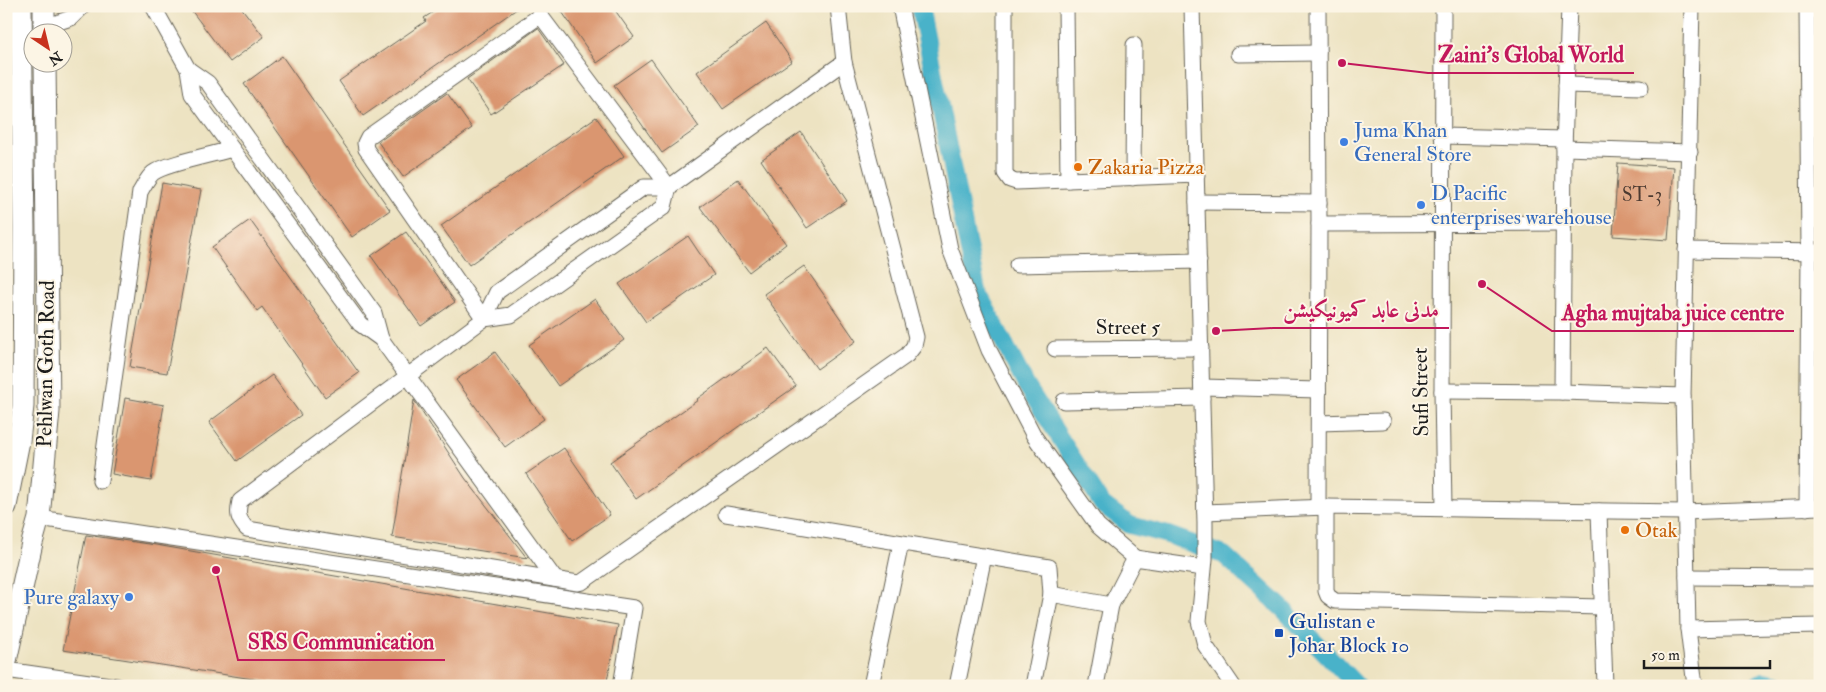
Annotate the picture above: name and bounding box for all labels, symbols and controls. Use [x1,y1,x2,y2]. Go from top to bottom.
north arrow [22,22,72,72]
callout: Zaini's Global World [1428,36,1634,73]
text: Zaini's Global World [1438,41,1624,69]
text: N [45,47,66,69]
place label: Juma Khan General Store [1353,117,1472,168]
marker: Juma Khan General Store [1338,136,1350,148]
place label: Zakaria Pizza [1088,154,1204,181]
marker: Zakaria Pizza [1072,161,1084,173]
place label: D Pacific enterprises warehouse [1431,180,1612,231]
house number: ST-3 [1622,183,1662,207]
marker: D Pacific enterprises warehouse [1415,199,1427,211]
street label: Pehlwan Goth Road [31,279,61,448]
callout: مدنی عابد کمیونیکیشن [1273,291,1449,328]
callout: Agha mujtaba juice centre [1552,294,1794,331]
text: مدنی عابد کمیونیکیشن [1283,296,1439,324]
text: Agha mujtaba juice centre [1561,299,1785,328]
street label: Street 5 [1096,314,1161,341]
street label: Sufi Street [1407,347,1435,437]
place label: Otak [1635,517,1678,544]
marker: Otak [1619,524,1631,536]
place label: Pure galaxy [23,584,120,611]
marker: Pure galaxy [123,591,135,603]
place label: Gulistan e Johar Block 10 [1288,608,1409,659]
callout: SRS Communication [238,623,445,660]
marker: Gulistan e Johar Block 10 [1273,627,1285,639]
text: SRS Communication [248,628,435,656]
scale bar [1644,637,1770,669]
text: 50 m [1651,646,1680,665]

